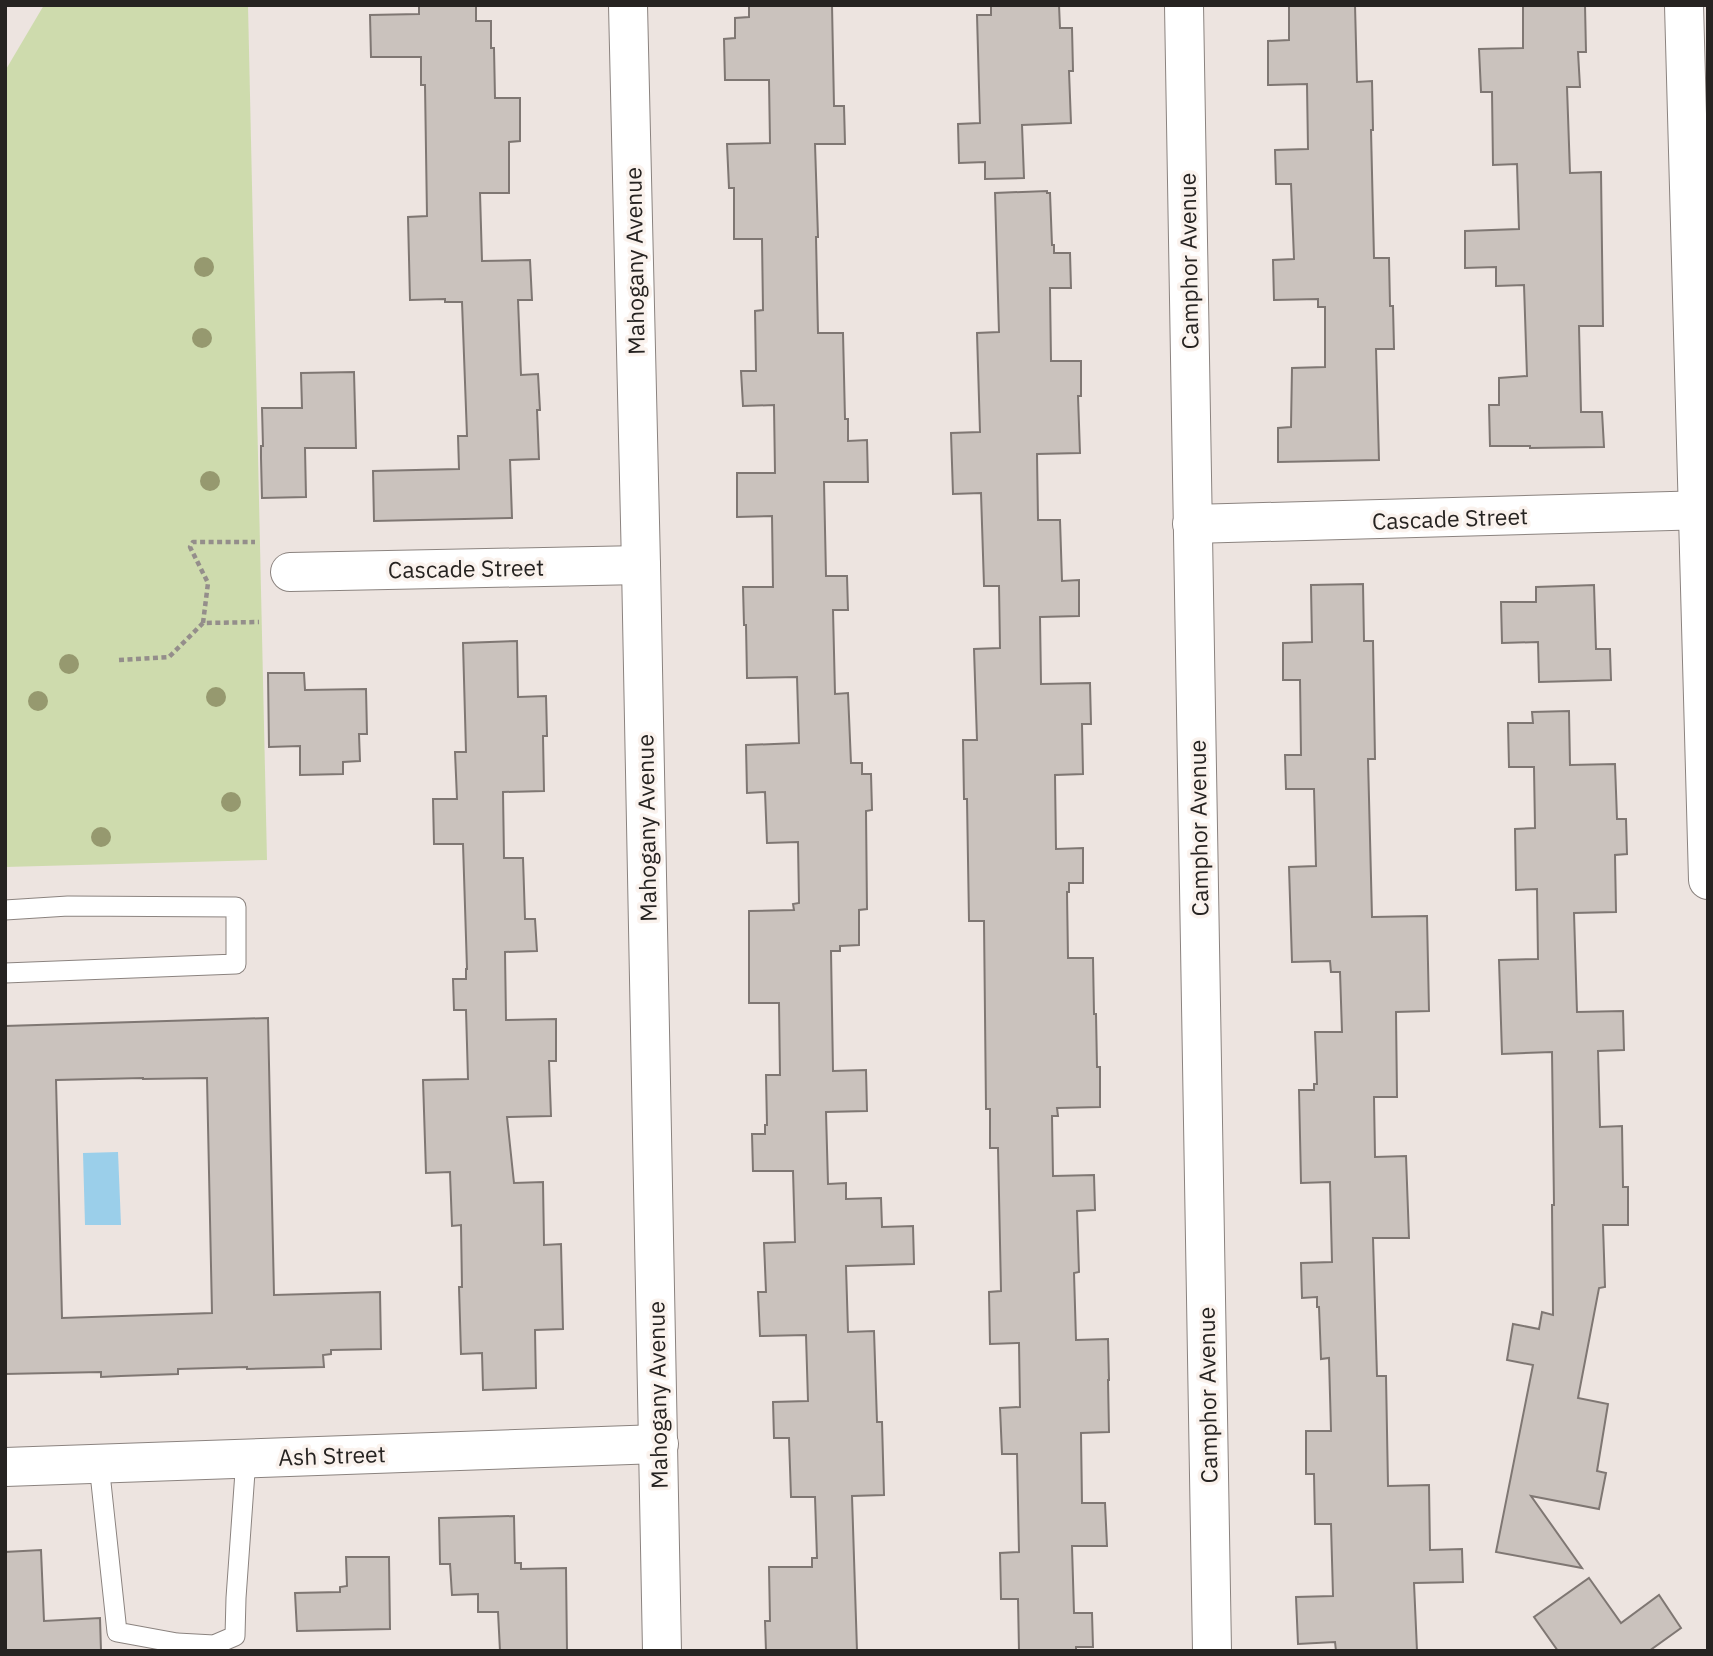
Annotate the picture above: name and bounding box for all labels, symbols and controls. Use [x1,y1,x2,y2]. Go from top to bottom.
street label: Mahogany Avenue [617,167,651,355]
street label: Camphor Avenue [1171,172,1205,350]
street label: Cascade Street [1371,500,1529,536]
street label: Cascade Street [388,552,544,584]
street label: Mahogany Avenue [629,734,663,922]
street label: Camphor Avenue [1181,739,1215,917]
street label: Mahogany Avenue [640,1301,674,1489]
street label: Camphor Avenue [1190,1306,1224,1484]
street label: Ash Street [278,1438,386,1472]

